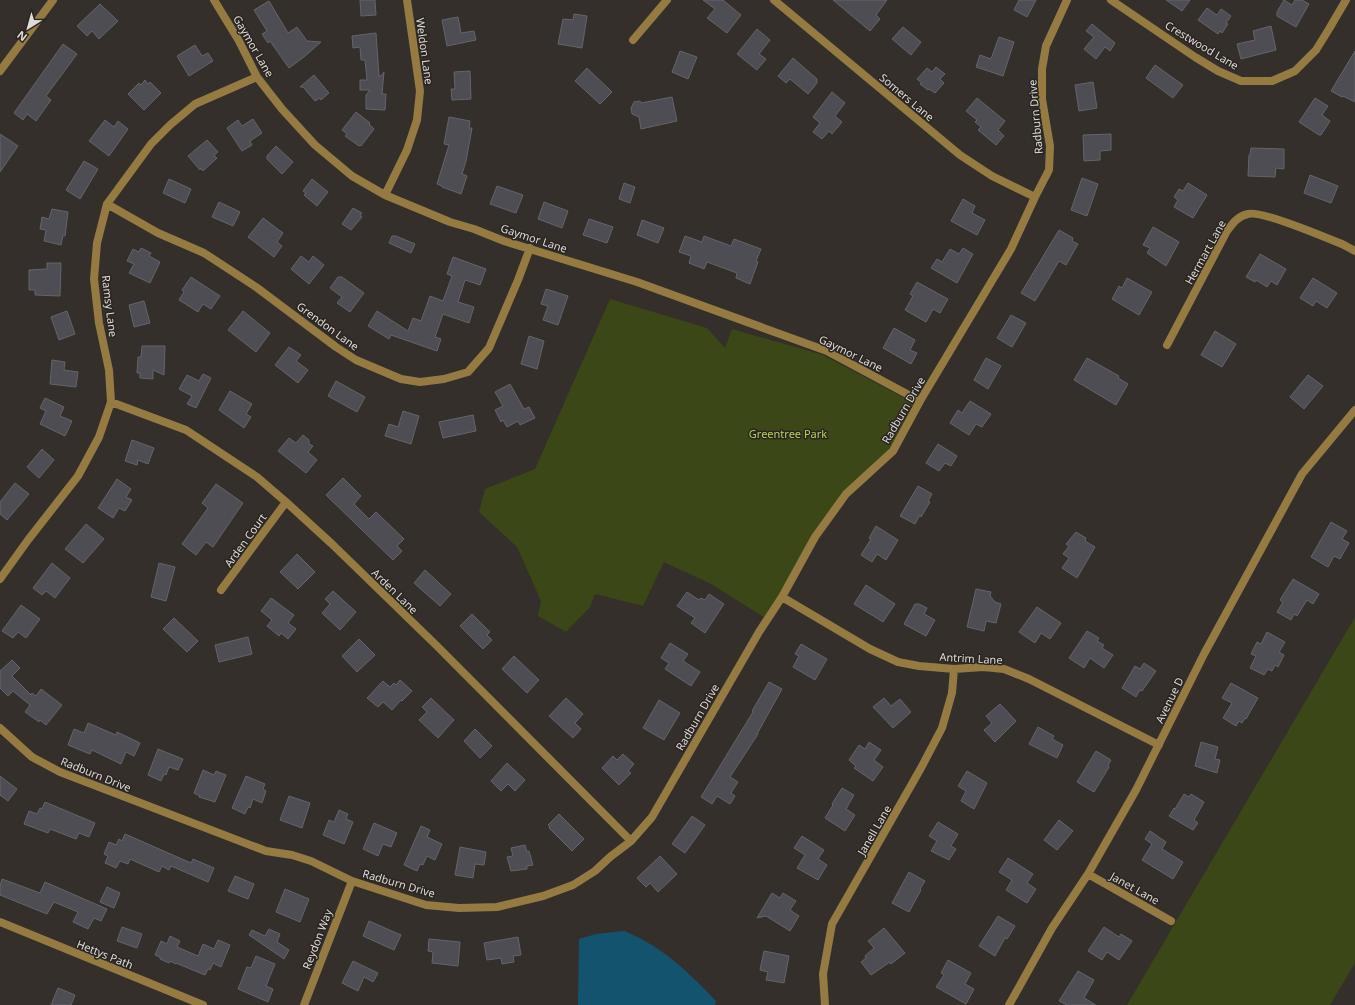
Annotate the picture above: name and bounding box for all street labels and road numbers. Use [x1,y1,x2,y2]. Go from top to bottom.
street label: Gaymor Lane [230,12,278,80]
street label: Weldon Lane [413,17,437,85]
street label: Crestwood Lane [1162,17,1242,73]
street label: Somers Lane [877,70,937,124]
street label: Radburn Drive [1024,79,1046,155]
street label: Hermart Lane [1181,217,1229,287]
street label: Gaymor Lane [499,220,569,256]
street label: Ramsy Lane [99,274,121,338]
street label: Grendon Lane [294,298,362,354]
street label: Gaymor Lane [817,331,885,375]
street label: Radburn Drive [878,374,928,446]
street label: Arden Court [220,510,270,570]
street label: Arden Lane [369,565,421,617]
street label: Antrim Lane [939,649,1003,667]
street label: Avenue D [1151,674,1187,726]
street label: Radburn Drive [672,681,722,753]
street label: Radburn Drive [59,753,133,795]
street label: Janell Lane [853,802,894,859]
street label: Radburn Drive [361,865,437,901]
street label: Janet Lane [1107,868,1162,908]
street label: Reydon Way [299,906,335,971]
street label: Hettys Path [75,936,135,972]

